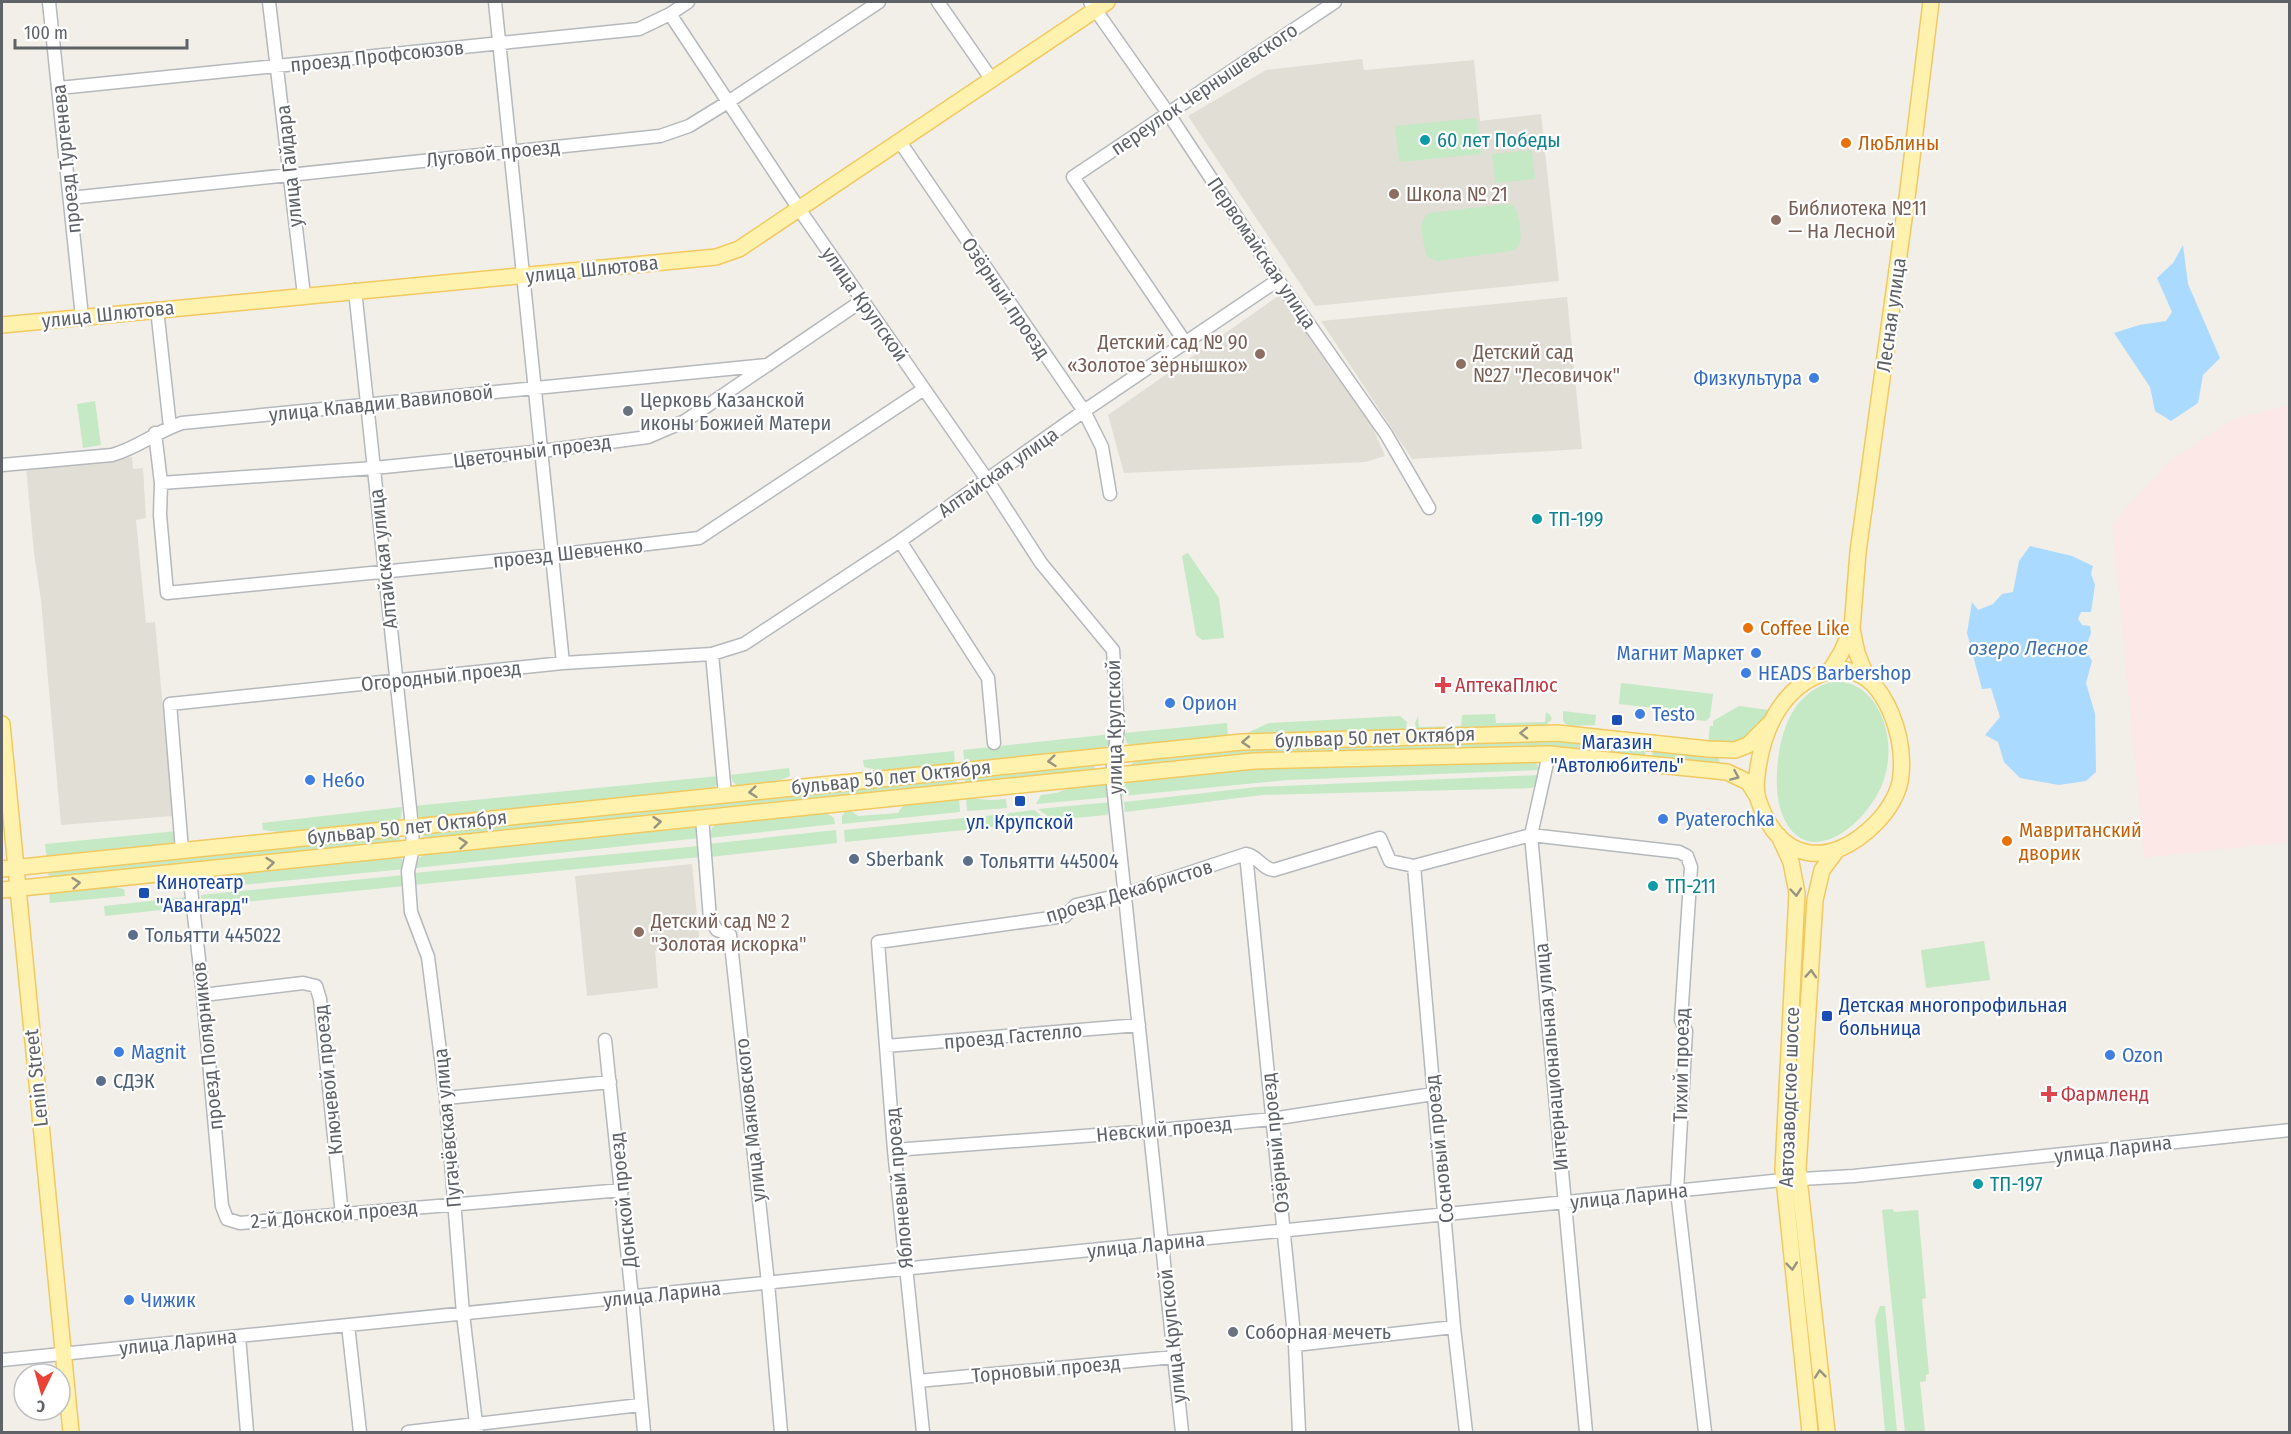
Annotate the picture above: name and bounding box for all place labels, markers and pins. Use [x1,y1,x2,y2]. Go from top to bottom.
place label: 60 лет Победы [1437,128,1561,152]
place label: ЛюБлины [1858,131,1939,155]
marker: 60 лет Победы [1418,133,1432,147]
marker: ЛюБлины [1839,136,1853,150]
place label: Школа № 21 [1406,182,1508,206]
marker: Школа № 21 [1387,187,1401,201]
place label: Библиотека №11 — На Лесной [1788,196,1927,243]
marker: Библиотека №11 — На Лесной [1769,213,1783,227]
place label: Детский сад № 90 «Золотое зёрнышко» [1067,330,1248,377]
place label: Детский сад №27 "Лесовичок" [1472,340,1620,387]
marker: Детский сад № 90 «Золотое зёрнышко» [1253,347,1267,361]
marker: Детский сад №27 "Лесовичок" [1454,357,1468,371]
place label: Физкультура [1693,366,1802,390]
marker: Физкультура [1807,371,1821,385]
place label: Церковь Казанской иконы Божией Матери [640,388,831,435]
marker: Церковь Казанской иконы Божией Матери [621,404,635,418]
place label: ТП-199 [1549,507,1604,531]
marker: ТП-199 [1530,512,1544,526]
place label: Coffee Like [1760,616,1850,640]
marker: Coffee Like [1741,621,1755,635]
place label: Магнит Маркет [1617,641,1745,665]
marker: Магнит Маркет [1749,646,1763,660]
place label: HEADS Barbershop [1758,661,1911,685]
marker: HEADS Barbershop [1739,666,1753,680]
place label: АптекаПлюс [1455,673,1558,697]
marker: АптекаПлюс [1436,678,1450,692]
place label: Орион [1182,691,1237,715]
marker: Орион [1163,696,1177,710]
place label: Testo [1652,702,1695,726]
marker: Testo [1633,707,1647,721]
marker: Магазин "Автолюбитель" [1610,713,1624,727]
place label: Магазин "Автолюбитель" [1550,730,1684,777]
place label: Небо [322,768,365,792]
marker: Небо [303,773,317,787]
marker: ул. Крупской [1013,794,1027,808]
place label: Pyaterochka [1675,807,1775,831]
place label: ул. Крупской [966,810,1074,834]
marker: Pyaterochka [1656,812,1670,826]
place label: Мавританский дворик [2019,818,2142,865]
marker: Мавританский дворик [2000,834,2014,848]
place label: Sberbank [866,847,944,871]
place label: Тольятти 445004 [980,849,1119,873]
marker: Sberbank [847,852,861,866]
marker: Тольятти 445004 [961,854,975,868]
place label: Кинотеатр "Авангард" [156,870,249,917]
place label: ТП-211 [1665,874,1716,898]
marker: ТП-211 [1646,879,1660,893]
marker: Кинотеатр "Авангард" [137,886,151,900]
place label: Детский сад № 2 "Золотая искорка" [650,909,806,956]
place label: Тольятти 445022 [145,923,281,947]
marker: Детский сад № 2 "Золотая искорка" [632,925,646,939]
marker: Тольятти 445022 [126,928,140,942]
place label: Детская многопрофильная больница [1838,993,2067,1040]
marker: Детская многопрофильная больница [1820,1009,1834,1023]
place label: Magnit [131,1040,187,1064]
place label: Ozon [2122,1043,2163,1067]
marker: Magnit [112,1045,126,1059]
marker: Ozon [2103,1048,2117,1062]
place label: СДЭК [113,1069,155,1093]
marker: СДЭК [94,1074,108,1088]
place label: Фармленд [2061,1082,2149,1106]
marker: Фармленд [2042,1087,2056,1101]
place label: ТП-197 [1990,1172,2043,1196]
marker: ТП-197 [1971,1177,1985,1191]
place label: Чижик [141,1288,196,1312]
marker: Чижик [122,1293,136,1307]
place label: Cоборная мечеть [1245,1320,1391,1344]
marker: Cоборная мечеть [1226,1325,1240,1339]

